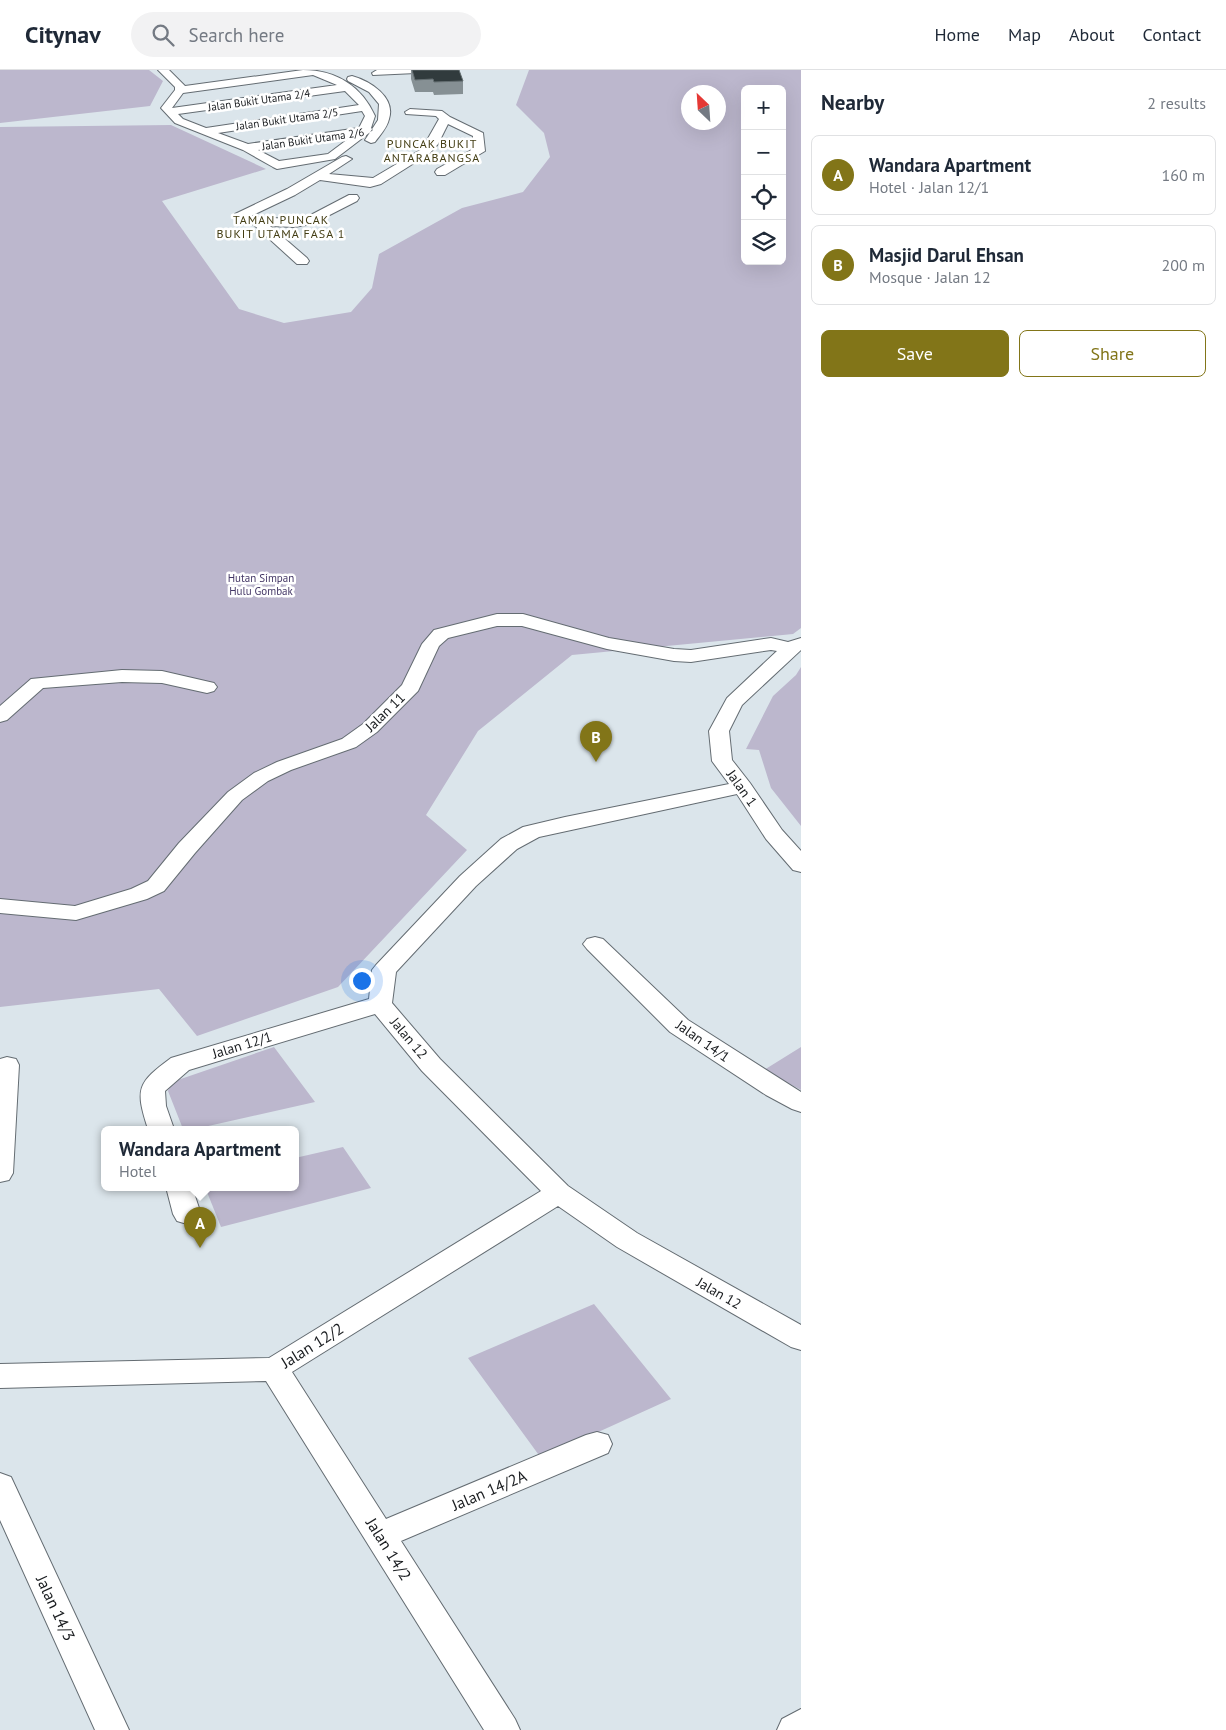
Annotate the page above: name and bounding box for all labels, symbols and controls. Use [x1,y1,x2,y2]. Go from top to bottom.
search box [131,12,481,57]
text: Citynav [25,19,101,50]
icon: search [149,21,177,49]
text: Search here [189,23,284,47]
text: Home [934,23,980,46]
text: Map [1008,23,1041,46]
text: About [1069,23,1115,46]
text: Contact [1143,23,1201,46]
north arrow [681,85,726,130]
map controls [741,85,786,265]
button: + [741,85,786,130]
street label: Jalan Bukit Utama 2/4 [206,86,311,114]
text: Nearby [821,89,884,116]
text: 2 results [1147,93,1206,113]
street label: Jalan Bukit Utama 2/5 [234,105,339,133]
street label: Jalan Bukit Utama 2/6 [260,125,365,153]
button: − [741,130,786,175]
district label: PUNCAK BUKIT ANTARABANGSA [384,136,480,165]
text: Wandara Apartment [869,153,1031,177]
text: A [833,165,843,185]
text: 160 m [1162,165,1205,185]
button: locate [741,175,786,220]
text: Hotel · Jalan 12/1 [869,177,989,197]
district label: TAMAN PUNCAK BUKIT UTAMA FASA 1 [217,212,345,241]
button: layers [741,220,786,265]
text: Masjid Darul Ehsan [869,243,1024,267]
text: B [833,255,843,275]
text: 200 m [1162,255,1205,275]
text: Mosque · Jalan 12 [869,267,991,287]
button: Save [821,330,1009,377]
button: Share [1019,330,1206,377]
park label: Hutan Simpan Hulu Gombak [228,571,294,598]
street label: Jalan 11 [361,689,409,736]
pin: B [580,721,612,762]
street label: Jalan 1 [722,765,761,810]
your location [349,968,375,994]
street label: Jalan 12 [386,1013,432,1062]
street label: Jalan 14/1 [672,1015,733,1066]
street label: Jalan 12/1 [209,1027,274,1063]
popup [101,1126,299,1191]
text: Wandara Apartment [119,1137,281,1161]
text: Hotel [119,1161,156,1181]
pin: A [184,1207,216,1248]
street label: Jalan 12 [693,1273,745,1313]
street label: Jalan 12/2 [276,1318,347,1373]
street label: Jalan 14/2A [448,1465,530,1515]
street label: Jalan 14/2 [361,1513,416,1584]
street label: Jalan 14/3 [32,1571,80,1644]

